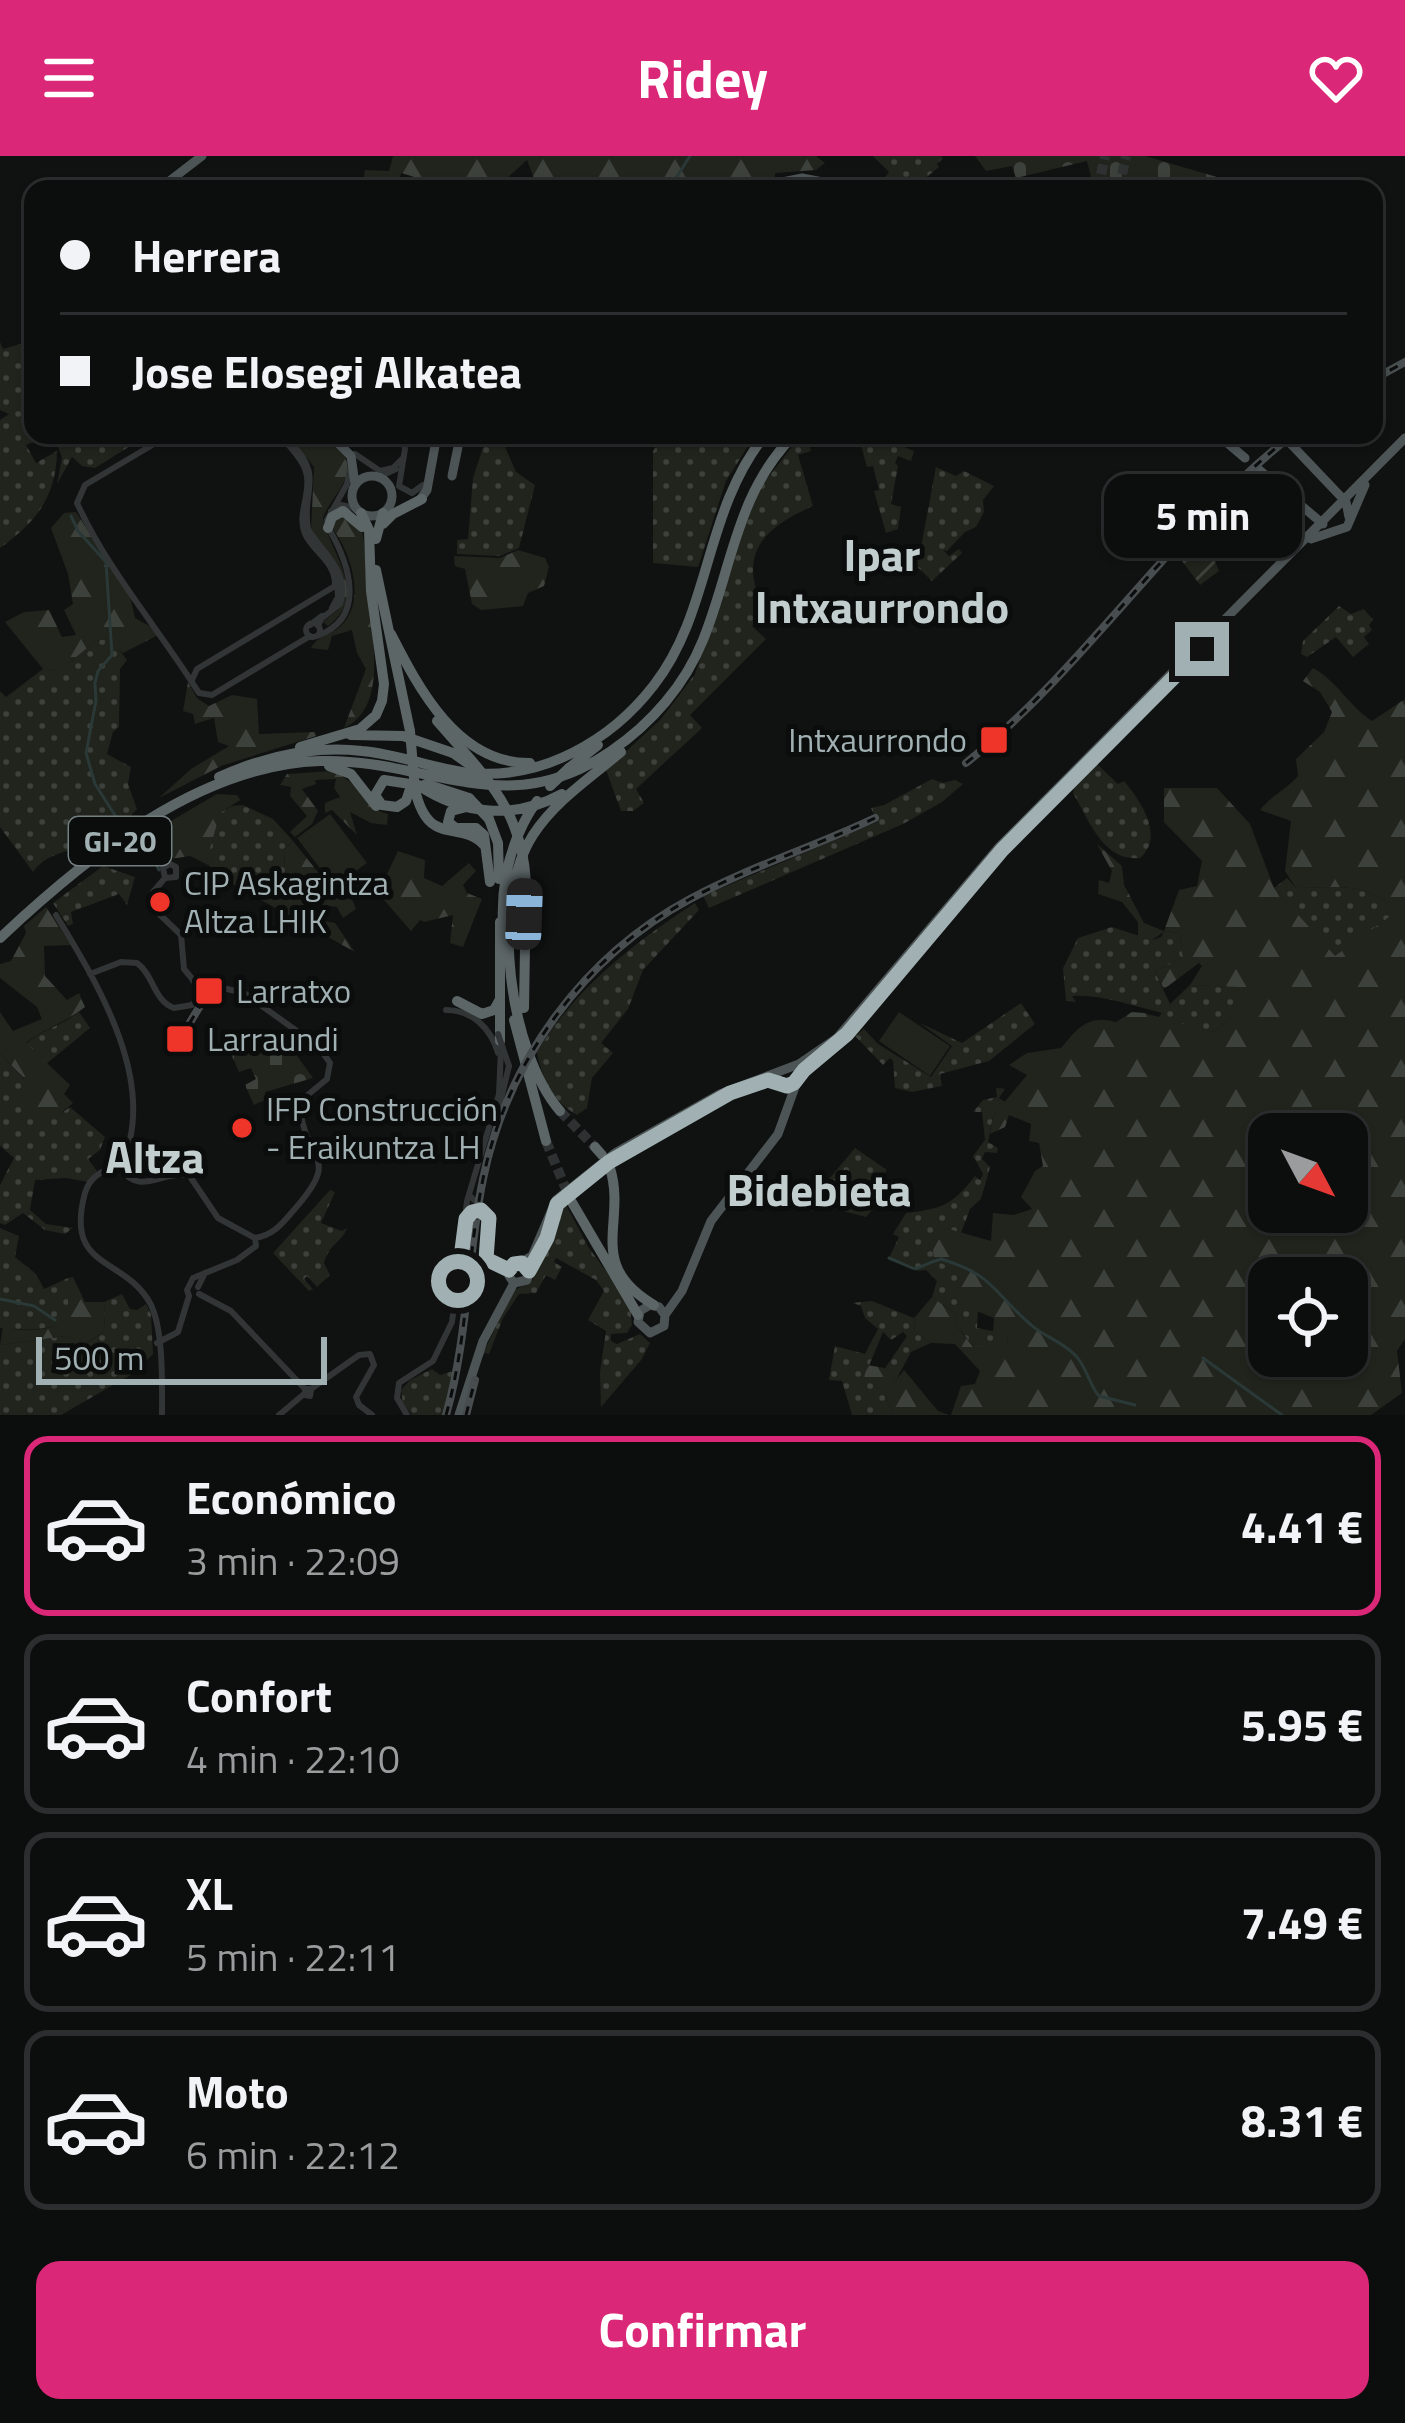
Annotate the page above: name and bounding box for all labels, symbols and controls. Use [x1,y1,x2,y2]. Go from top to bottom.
text: Ridey [637,37,768,119]
icon: menu [36,45,102,111]
icon: heart [1303,45,1369,111]
text: Herrera [132,221,281,289]
text: Jose Elosegi Alkatea [132,337,522,405]
callout: 5 min [1103,475,1301,559]
text: 5 min [1156,486,1250,545]
district label: Ipar Intxaurrondo [755,520,1009,640]
route end [1175,622,1229,676]
place label: Intxaurrondo [788,715,967,765]
marker: Intxaurrondo [978,724,1010,756]
road number: GI-20 [69,817,171,865]
place label: CIP Askagintza Altza LHIK [184,858,389,946]
car [505,877,543,951]
marker: CIP Askagintza Altza LHIK [147,889,173,915]
place label: Larratxo [236,966,351,1016]
marker: Larratxo [193,975,225,1007]
place label: Larraundi [207,1014,339,1064]
marker: Larraundi [164,1023,196,1055]
place label: IFP Construcción - Eraikuntza LH [266,1084,498,1172]
north arrow [1248,1113,1368,1233]
map controls [1248,1113,1368,1377]
marker: IFP Construcción - Eraikuntza LH [229,1115,255,1141]
district label: Altza [105,1122,205,1190]
district label: Bidebieta [726,1155,912,1223]
route start [431,1254,485,1308]
button: locate [1248,1257,1368,1377]
scale bar [36,1331,327,1384]
text: 500 m [54,1333,144,1383]
text: Económico [186,1463,397,1531]
icon: car [42,1472,150,1580]
text: 4.41 € [1241,1492,1363,1560]
text: 3 min · 22:09 [186,1531,400,1590]
text: Confort [186,1661,332,1729]
icon: car [42,1670,150,1778]
text: 5.95 € [1241,1690,1363,1758]
text: 4 min · 22:10 [186,1729,400,1788]
text: XL [186,1859,233,1927]
icon: car [42,1868,150,1976]
text: 7.49 € [1241,1888,1363,1956]
text: 5 min · 22:11 [186,1927,400,1986]
text: Moto [186,2057,289,2125]
icon: car [42,2066,150,2174]
text: 8.31 € [1241,2086,1363,2154]
text: 6 min · 22:12 [186,2125,400,2184]
button: Confirmar [36,2261,1369,2399]

